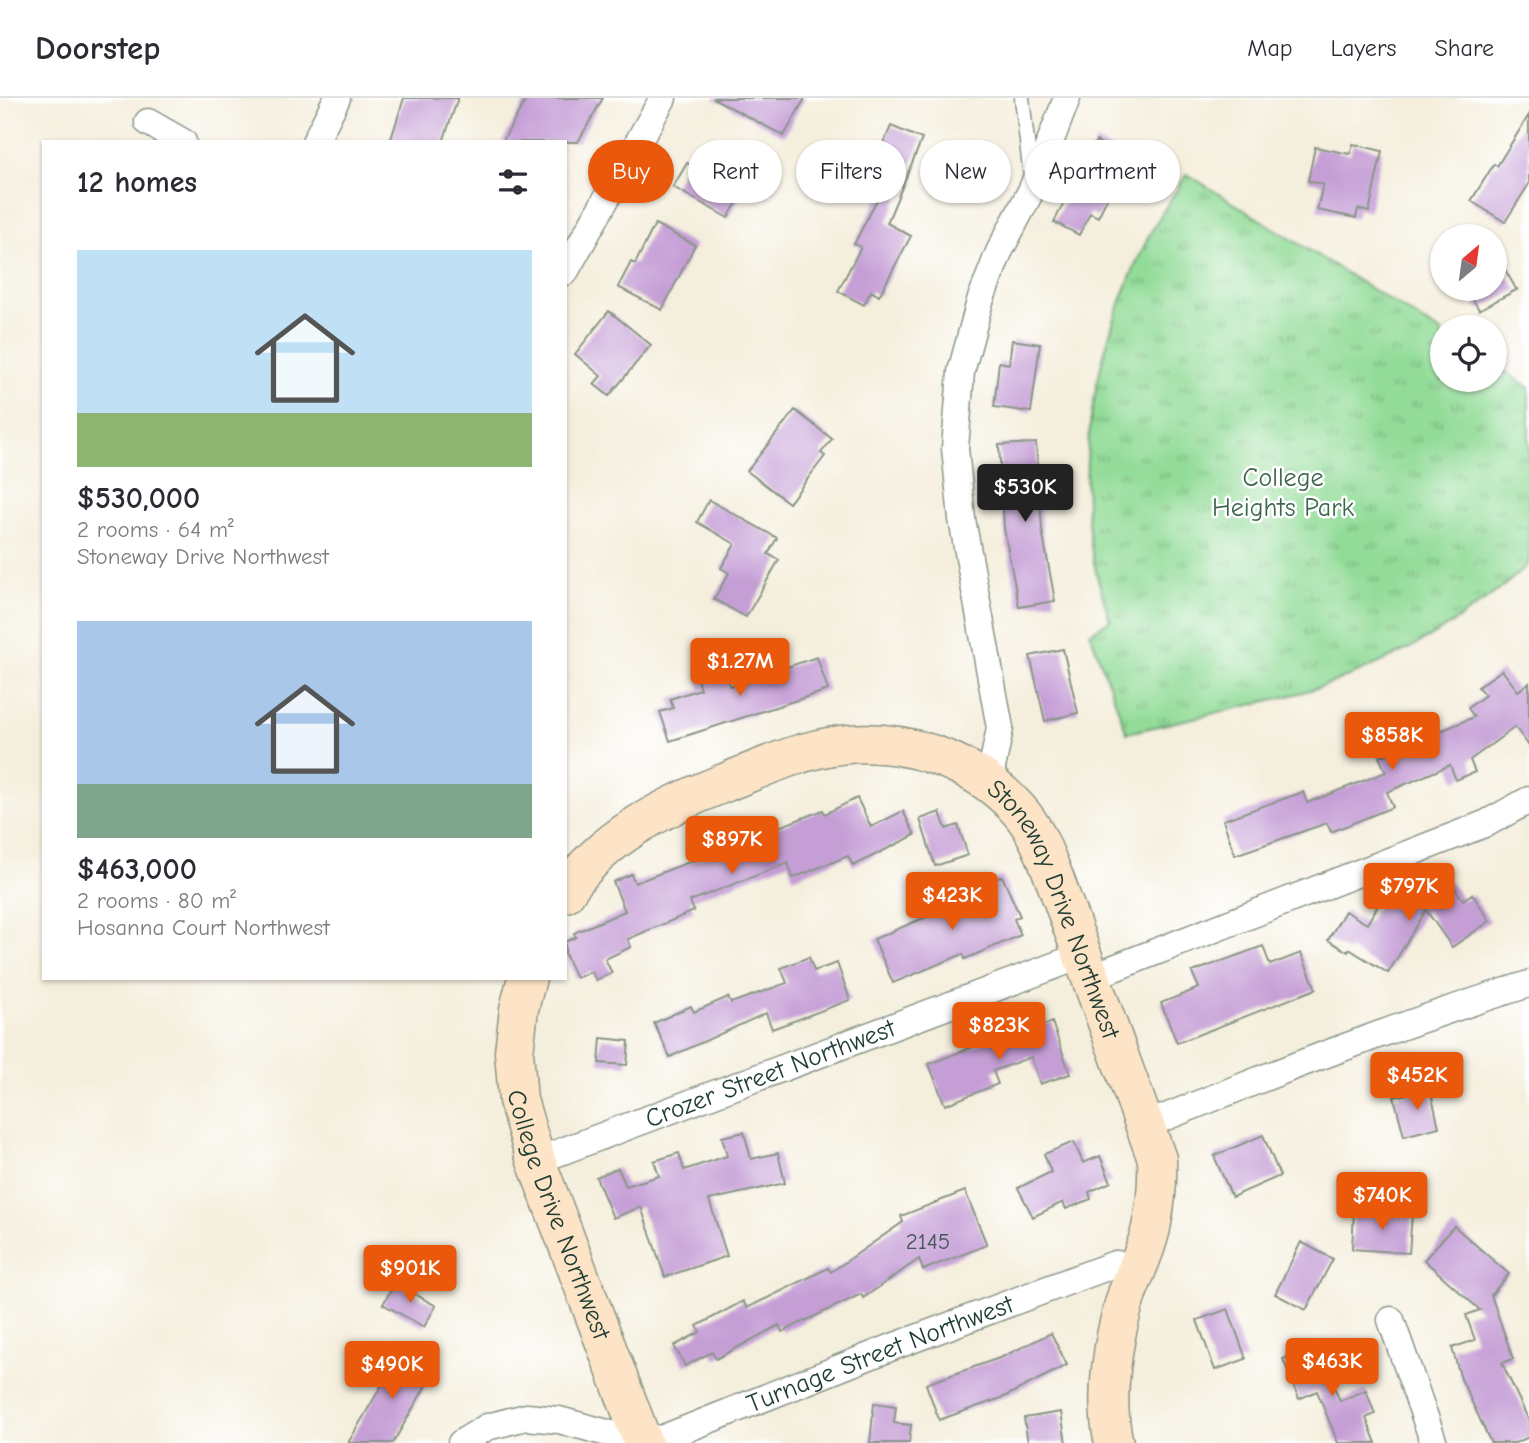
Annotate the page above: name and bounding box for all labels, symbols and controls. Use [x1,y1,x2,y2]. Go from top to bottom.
text: Doorstep [35,29,160,67]
text: Map [1247,34,1293,62]
text: Layers [1331,34,1396,62]
text: Share [1434,34,1494,62]
chip: Buy [588,140,674,203]
chip: Rent [688,140,782,203]
chip: Filters [796,140,906,203]
chip: New [920,140,1011,203]
chip: Apartment [1025,140,1180,203]
icon: filters [494,163,532,201]
text: 12 homes [77,165,197,200]
north arrow [1430,224,1507,301]
map controls [1430,224,1507,392]
icon: home [242,295,368,421]
button: locate [1430,315,1507,392]
park label: College Heights Park [1212,463,1354,523]
pin: $530K [976,464,1074,524]
text: $530K [993,473,1057,500]
text: $530,000 [77,481,200,516]
text: 2 rooms · 64 m² [77,516,234,543]
text: Stoneway Drive Northwest [77,543,329,570]
pin: $1.27M [683,638,797,698]
text: $1.27M [706,647,774,674]
icon: home [242,666,368,792]
pin: $858K [1343,712,1441,772]
text: $858K [1361,721,1423,748]
street label: Stoneway Drive Northwest [981,774,1126,1045]
pin: $897K [683,816,781,876]
text: $897K [702,825,762,852]
text: $463,000 [77,852,197,887]
pin: $797K [1360,864,1458,923]
pin: $423K [903,872,1001,932]
text: $797K [1379,872,1439,899]
text: $423K [922,881,982,908]
text: 2 rooms · 80 m² [77,887,236,914]
text: Hosanna Court Northwest [77,914,330,941]
pin: $823K [950,1002,1048,1062]
text: $823K [968,1011,1030,1038]
street label: Crozer Street Northwest [641,1013,901,1134]
pin: $452K [1368,1052,1466,1112]
text: $452K [1386,1061,1448,1088]
street label: College Drive Northwest [501,1089,617,1345]
pin: $740K [1333,1172,1431,1232]
text: $740K [1352,1181,1412,1208]
house number: 2145 [906,1228,950,1255]
pin: $901K [361,1246,459,1305]
text: $901K [379,1254,441,1281]
street label: Turnage Street Northwest [743,1289,1019,1419]
pin: $463K [1283,1338,1381,1398]
pin: $490K [343,1342,441,1401]
text: $463K [1302,1347,1362,1374]
text: $490K [361,1350,423,1377]

